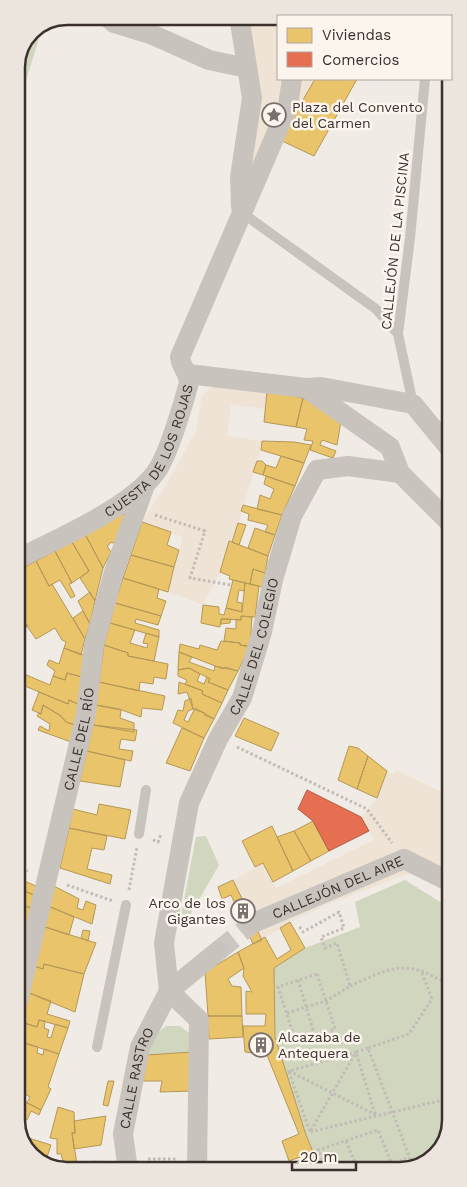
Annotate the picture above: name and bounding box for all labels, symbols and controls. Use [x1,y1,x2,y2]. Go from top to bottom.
legend [277,15,452,80]
text: Viviendas [322,26,391,44]
text: Comercios [322,51,400,69]
place label: Plaza del Convento del Carmen [292,99,423,131]
place icon: Plaza del Convento del Carmen [261,102,287,128]
street label: CALLEJÓN DE LA PISCINA [378,151,412,331]
street label: CUESTA DE LOS ROJAS [101,382,196,520]
street label: CALLE DEL COLEGIO [226,576,281,718]
street label: CALLE DEL RÍO [60,687,97,792]
street label: CALLEJÓN DEL AIRE [270,852,406,922]
place label: Arco de los Gigantes [149,895,226,927]
building icon: Arco de los Gigantes [230,898,256,924]
street label: CALLE RASTRO [116,1024,157,1130]
place label: Alcazaba de Antequera [278,1029,361,1061]
building icon: Alcazaba de Antequera [248,1032,274,1058]
scale bar [292,1140,356,1172]
text: 20 m [300,1148,338,1166]

